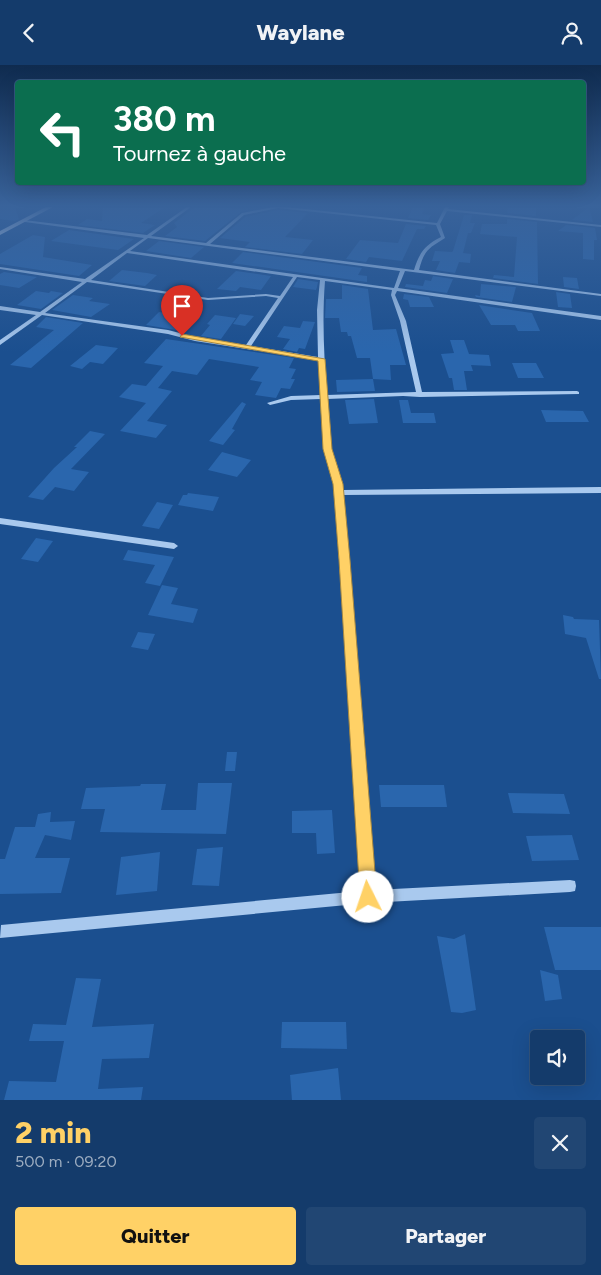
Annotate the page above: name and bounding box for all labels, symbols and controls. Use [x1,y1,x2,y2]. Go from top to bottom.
icon: back [15,19,43,47]
text: Waylane [256,19,345,46]
icon: person [558,19,586,47]
text: 380 m [113,98,215,140]
icon: left [30,100,95,165]
text: Tournez à gauche [113,140,286,167]
pin [161,285,203,336]
icon: arrive [168,292,196,320]
position arrow [341,870,393,922]
map controls [530,1030,585,1085]
button: sound [530,1030,585,1085]
text: 2 min [15,1114,92,1151]
button: close [534,1117,586,1169]
text: 500 m · 09:20 [15,1152,117,1171]
button: Quitter [15,1207,296,1265]
button: Partager [306,1207,586,1265]

